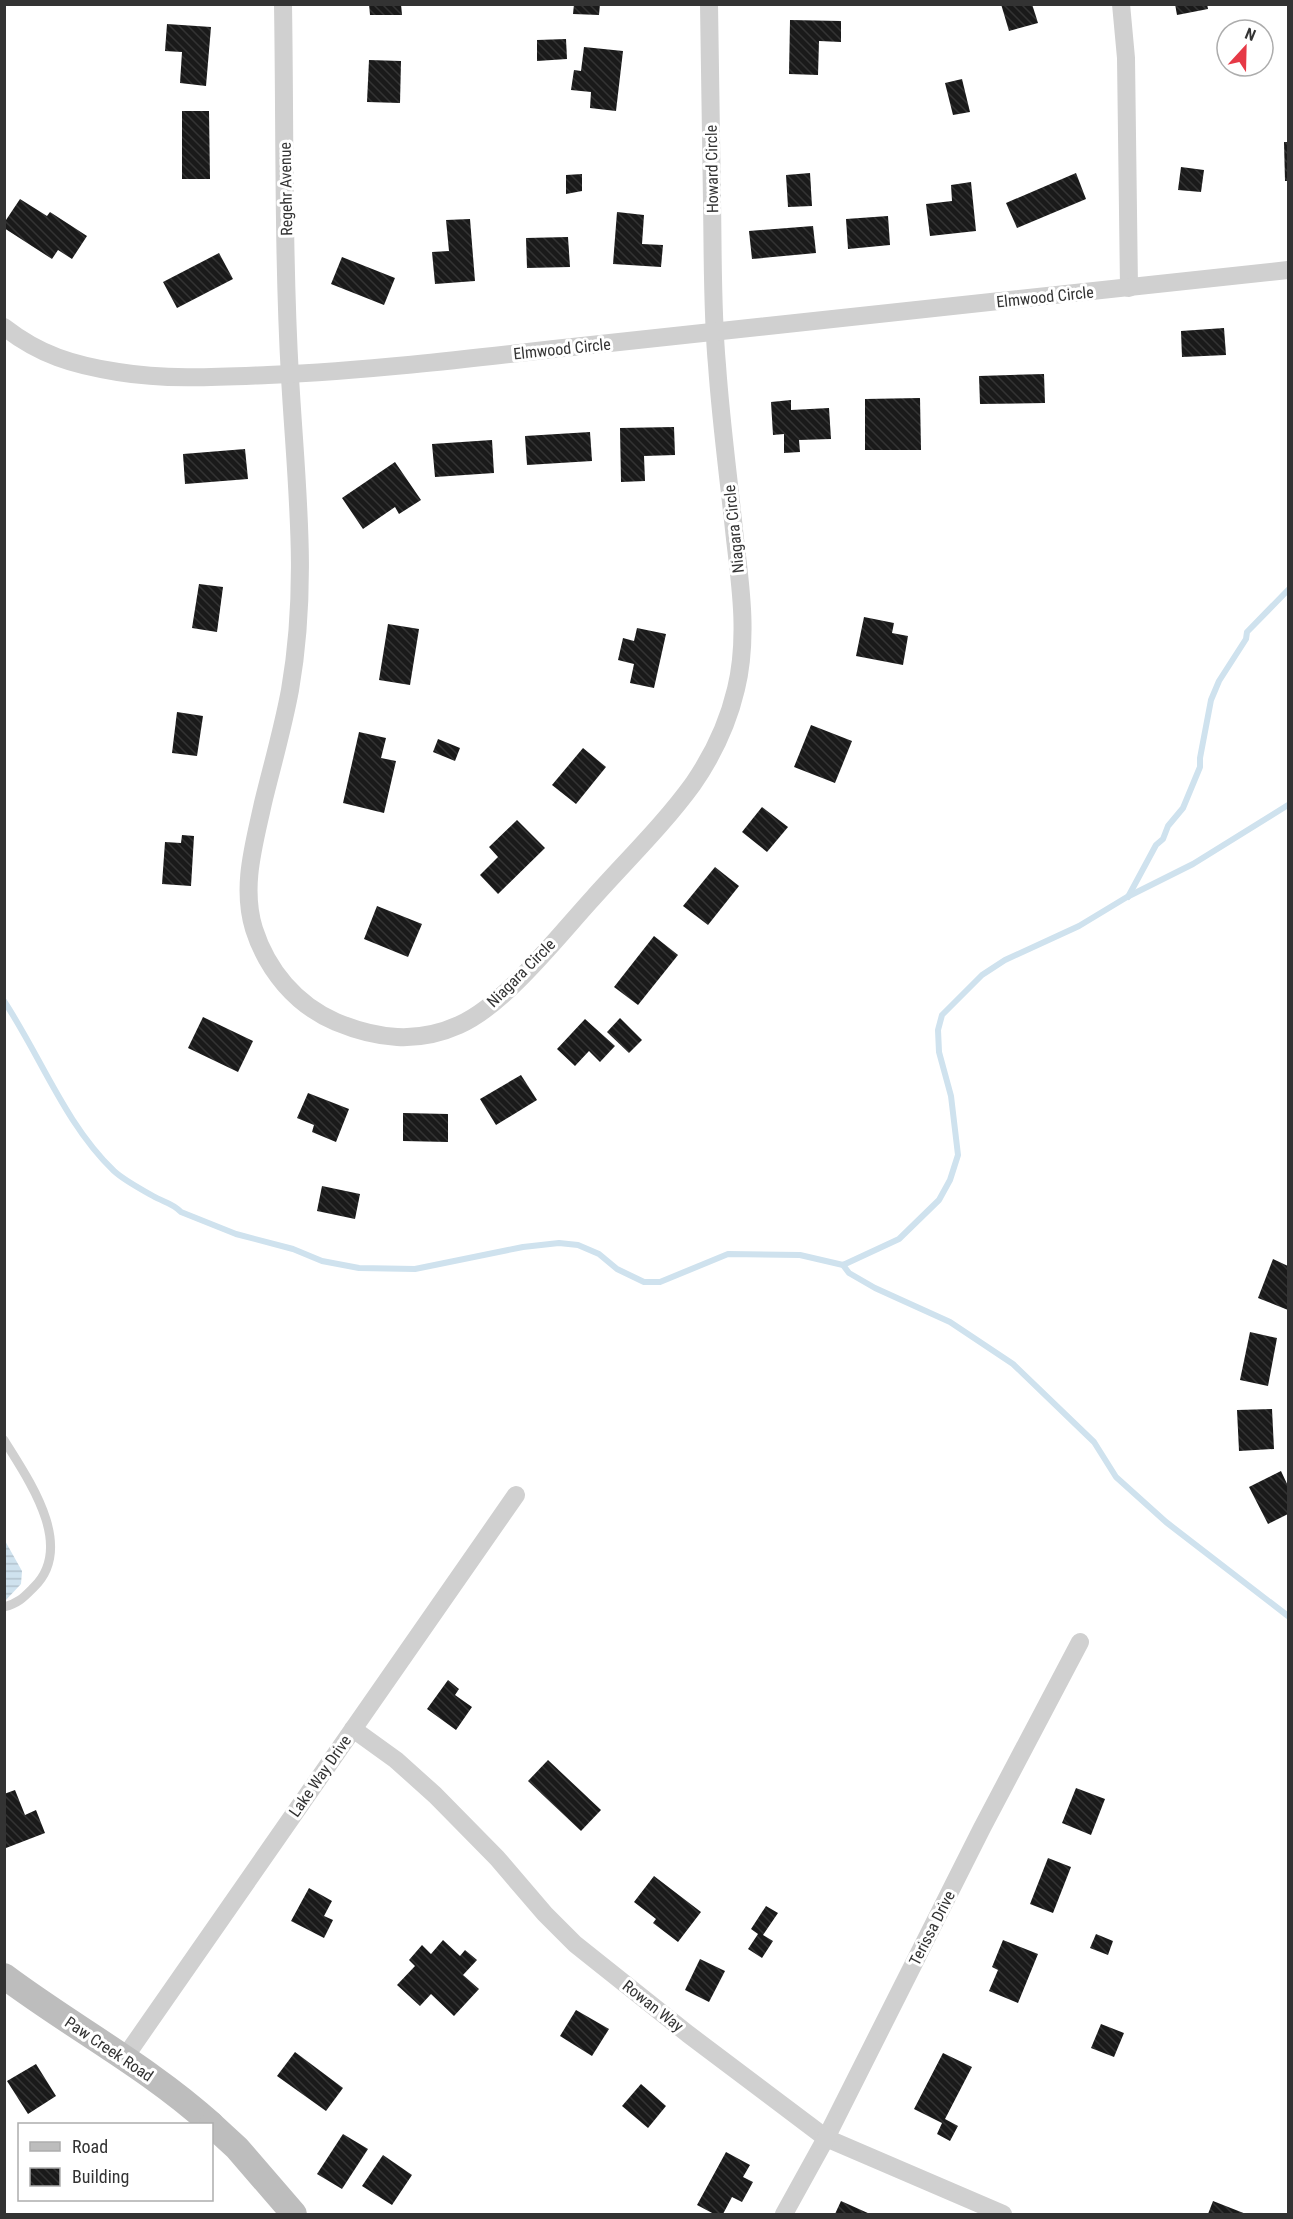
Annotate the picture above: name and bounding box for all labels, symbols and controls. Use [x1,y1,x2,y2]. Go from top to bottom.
north arrow [1215,18,1275,78]
text: N [1242,24,1259,45]
street label: Howard Circle [702,125,722,213]
street label: Regehr Avenue [276,142,296,236]
street label: Elmwood Circle [995,282,1095,312]
street label: Elmwood Circle [512,334,612,364]
street label: Niagara Circle [720,484,748,574]
street label: Niagara Circle [483,935,559,1011]
street label: Lake Way Drive [285,1732,355,1820]
street label: Terissa Drive [905,1887,959,1969]
street label: Rowan Way [619,1976,688,2036]
street label: Paw Creek Road [61,2013,157,2085]
legend [18,2123,213,2201]
text: Road [72,2136,108,2157]
text: Building [72,2166,129,2187]

